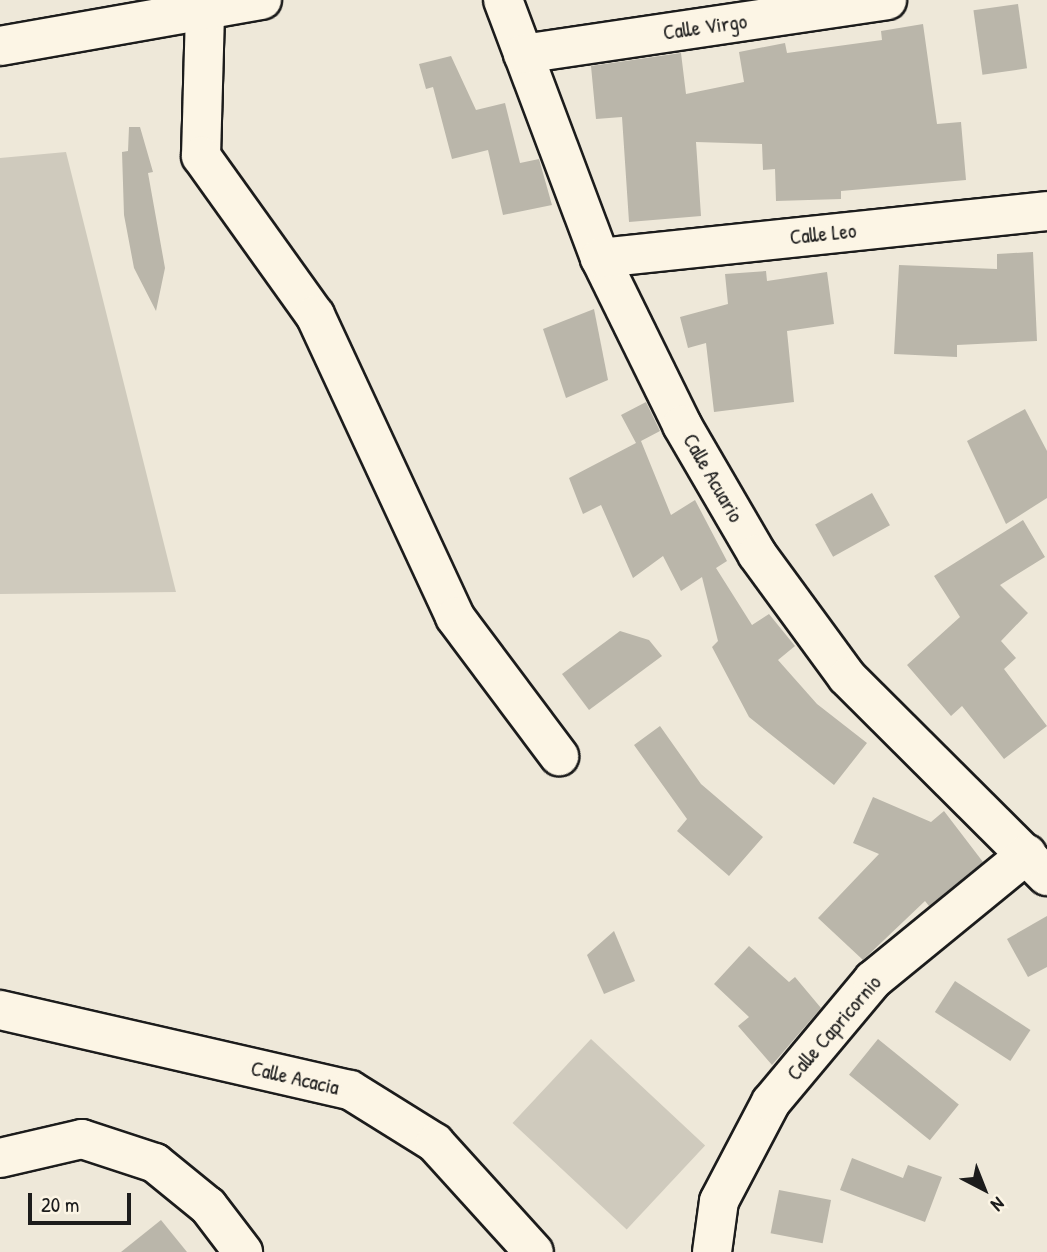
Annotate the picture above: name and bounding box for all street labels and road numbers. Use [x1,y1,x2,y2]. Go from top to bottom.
street label: Calle Virgo [661,9,749,45]
street label: Calle Leo [789,218,857,250]
street label: Calle Acuario [678,429,748,527]
street label: Calle Capricornio [782,970,886,1086]
street label: Calle Acacia [248,1056,342,1100]

